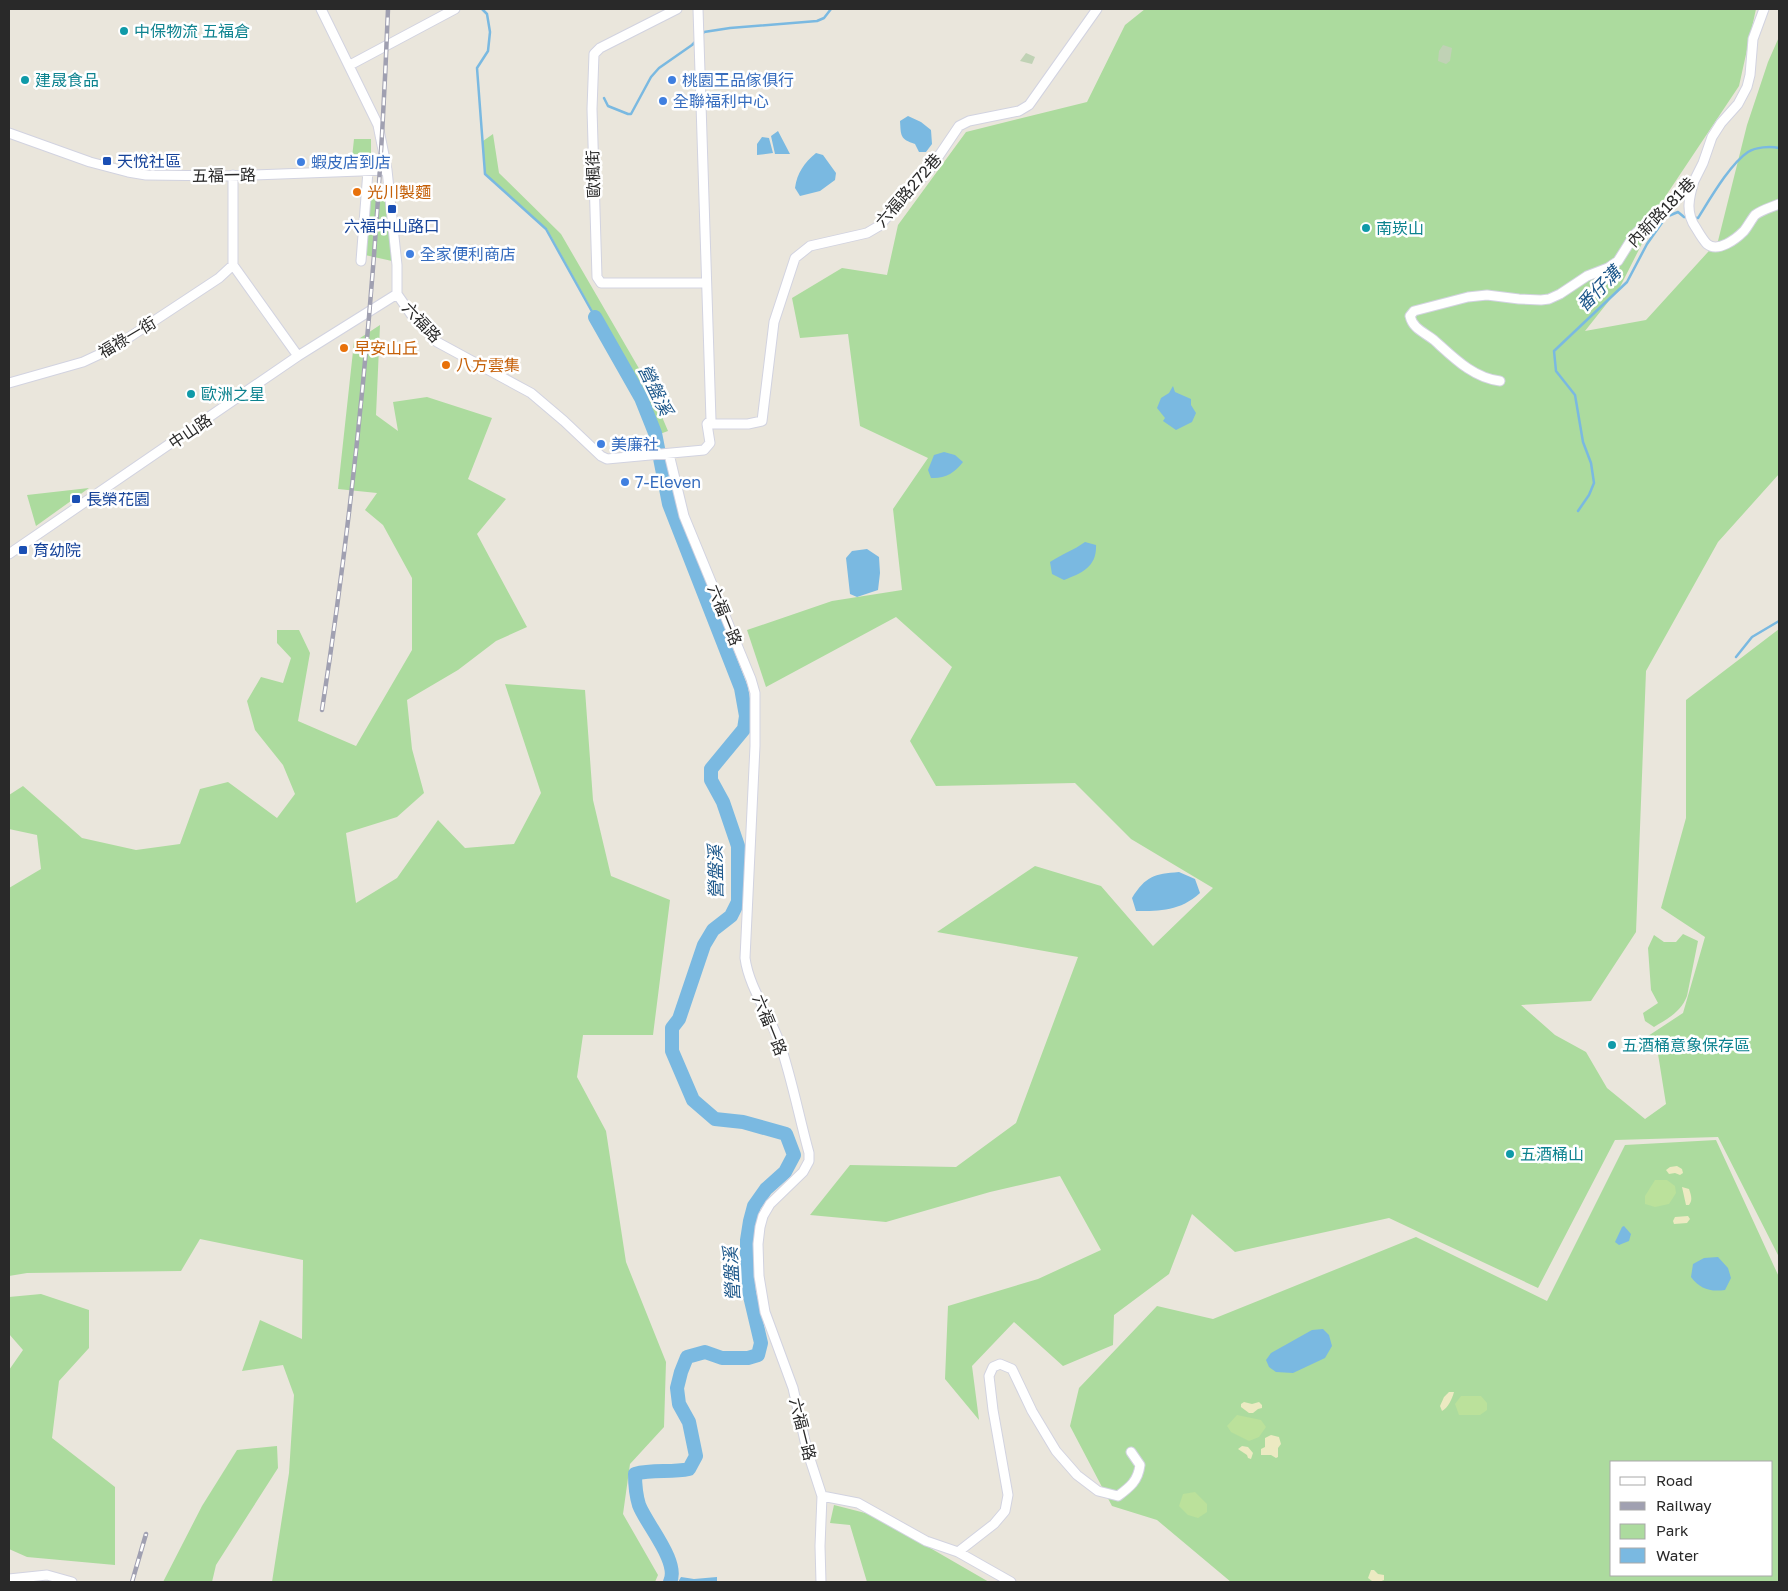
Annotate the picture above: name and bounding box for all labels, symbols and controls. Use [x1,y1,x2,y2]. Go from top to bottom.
place label: 中保物流 五福倉 [134,21,250,41]
marker: 中保物流 五福倉 [118,25,130,37]
place label: 建晟食品 [35,70,99,90]
place label: 桃園王品傢俱行 [682,70,794,90]
marker: 建晟食品 [19,74,31,86]
marker: 桃園王品傢俱行 [666,74,678,86]
place label: 全聯福利中心 [673,91,769,111]
marker: 全聯福利中心 [657,95,669,107]
street label: 六福路272巷 [871,149,945,231]
street label: 歐楓街 [582,150,604,198]
place label: 天悅社區 [117,151,181,171]
place label: 蝦皮店到店 [311,152,391,172]
marker: 天悅社區 [101,155,113,167]
marker: 蝦皮店到店 [295,156,307,168]
street label: 五福一路 [192,164,256,186]
street label: 內新路181巷 [1623,173,1699,251]
place label: 光川製麵 [367,182,431,202]
marker: 光川製麵 [351,186,363,198]
marker: 六福中山路口 [386,203,398,215]
place label: 六福中山路口 [344,216,440,236]
place label: 南崁山 [1376,218,1424,238]
marker: 南崁山 [1360,222,1372,234]
place label: 全家便利商店 [420,244,516,264]
marker: 全家便利商店 [404,248,416,260]
water label: 番仔溝 [1572,259,1627,315]
street label: 六福路 [398,298,446,346]
street label: 福祿一街 [94,312,160,362]
place label: 早安山丘 [354,338,418,358]
marker: 早安山丘 [338,342,350,354]
place label: 八方雲集 [456,355,520,375]
marker: 八方雲集 [440,359,452,371]
water label: 營盤溪 [634,360,679,421]
place label: 歐洲之星 [201,384,265,404]
marker: 歐洲之星 [185,388,197,400]
street label: 中山路 [165,409,215,453]
place label: 美廉社 [611,434,659,454]
marker: 美廉社 [595,438,607,450]
place label: 7-Eleven [635,472,701,492]
marker: 7-Eleven [619,476,631,488]
place label: 長榮花園 [86,489,150,509]
marker: 長榮花園 [70,493,82,505]
place label: 育幼院 [33,540,81,560]
marker: 育幼院 [17,544,29,556]
street label: 六福一路 [704,582,746,648]
water label: 營盤溪 [703,842,726,899]
street label: 六福一路 [749,992,791,1058]
place label: 五酒桶意象保存區 [1622,1035,1750,1055]
marker: 五酒桶意象保存區 [1606,1039,1618,1051]
place label: 五酒桶山 [1520,1144,1584,1164]
marker: 五酒桶山 [1504,1148,1516,1160]
water label: 營盤溪 [718,1244,743,1302]
street label: 六福一路 [786,1396,820,1462]
legend [1610,1461,1773,1576]
text: Road [1656,1471,1693,1489]
text: Railway [1656,1496,1712,1514]
text: Park [1656,1521,1689,1539]
text: Water [1656,1546,1699,1564]

